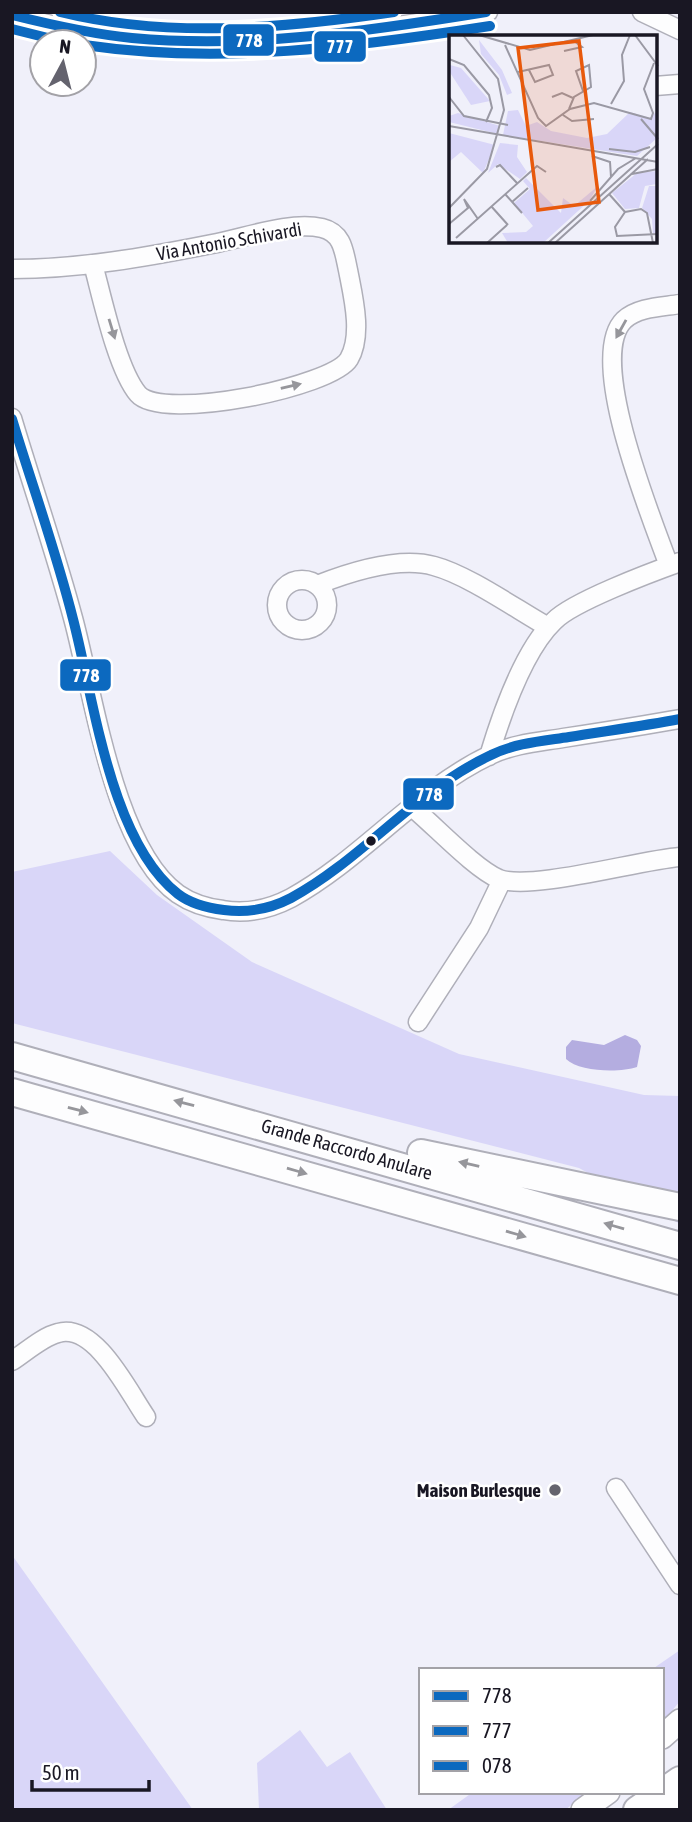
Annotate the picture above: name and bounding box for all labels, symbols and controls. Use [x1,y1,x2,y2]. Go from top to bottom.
line badge: 778 [222,23,275,57]
north arrow [28,28,98,98]
text: 778 [236,29,262,51]
line badge: 777 [313,30,367,63]
text: N [58,35,72,58]
text: 777 [327,35,353,57]
inset map [449,35,657,243]
street label: Via Antonio Schivardi [155,217,303,265]
one-way arrow [108,319,118,340]
one-way arrow [615,320,627,340]
one-way arrow [280,380,302,391]
line badge: 778 [59,658,112,692]
text: 778 [73,664,99,686]
line badge: 778 [402,777,455,811]
text: 778 [416,783,442,805]
unlabelled marker [364,834,378,848]
one-way arrow [173,1097,194,1107]
one-way arrow [68,1105,89,1115]
street label: Grande Raccordo Anulare [259,1114,435,1184]
one-way arrow [458,1158,480,1169]
one-way arrow [287,1166,308,1176]
one-way arrow [603,1221,624,1231]
one-way arrow [506,1229,527,1239]
place label: Maison Burlesque [417,1479,541,1501]
marker: Maison Burlesque [547,1482,563,1498]
legend [419,1668,664,1794]
text: 778 [482,1683,512,1707]
text: 777 [482,1718,512,1742]
scale bar [32,1748,149,1792]
text: 078 [482,1753,512,1777]
text: 50 m [42,1760,80,1784]

